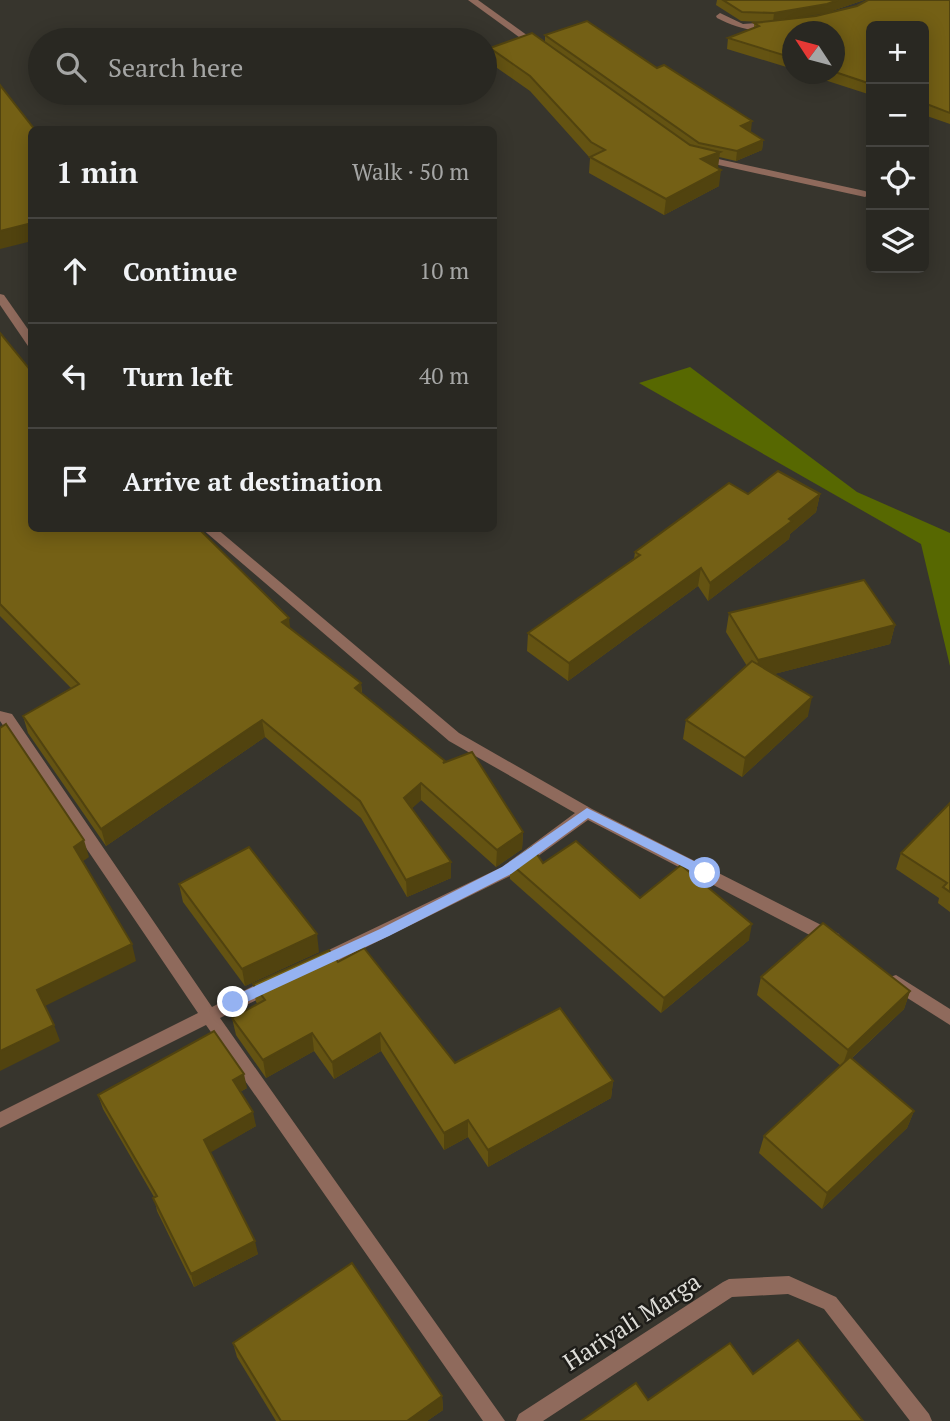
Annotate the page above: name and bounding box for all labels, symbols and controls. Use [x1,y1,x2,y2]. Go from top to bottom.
north arrow [782,21,845,84]
map controls [866,21,929,273]
button: + [866,21,929,84]
search box [28,28,497,105]
icon: search [52,48,90,86]
text: Search here [108,50,243,84]
button: − [866,84,929,147]
button: locate [866,147,929,210]
text: 1 min [56,152,138,192]
text: Walk · 50 m [352,156,469,187]
button: layers [866,210,929,273]
icon: ahead [56,252,94,290]
text: Continue [123,254,237,288]
text: 10 m [419,255,469,286]
icon: left [56,357,94,395]
text: Turn left [123,359,233,393]
text: 40 m [419,360,469,391]
icon: arrive [56,462,94,500]
text: Arrive at destination [123,464,382,498]
route start [689,857,720,888]
route end [217,986,248,1017]
street label: Hariyali Marga [557,1265,706,1377]

